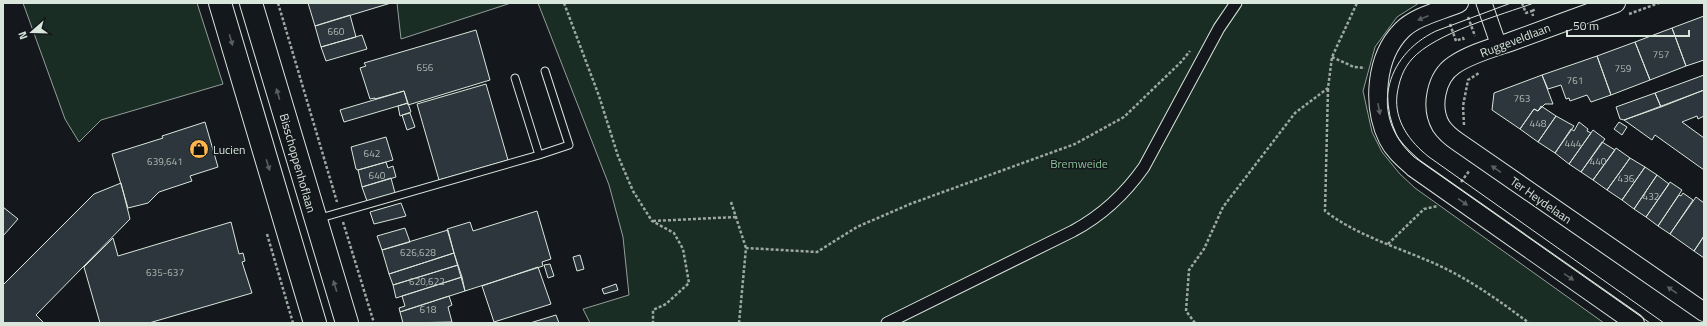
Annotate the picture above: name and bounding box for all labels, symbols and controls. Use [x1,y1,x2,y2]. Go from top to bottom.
north arrow [12,12,52,52]
scale bar [1567,12,1689,38]
one-way arrow [1417,15,1429,21]
text: 50 m [1573,16,1599,35]
street label: Ruggeveldlaan [1477,18,1553,62]
house number: 660 [328,24,345,39]
text: N [14,29,31,42]
one-way arrow [228,35,234,47]
house number: 757 [1653,47,1669,62]
house number: 656 [417,60,434,75]
house number: 759 [1615,61,1632,76]
house number: 761 [1567,73,1583,88]
one-way arrow [275,88,281,100]
house number: 763 [1514,91,1530,106]
one-way arrow [1377,103,1383,115]
street label: Bisschoppenhoflaan [275,111,321,215]
house number: 448 [1530,116,1547,131]
house number: 444 [1565,136,1582,151]
shop icon: Lucien [188,138,210,160]
place label: Lucien [213,140,245,159]
house number: 642 [364,146,380,161]
house number: 639,641 [147,154,183,169]
park label: Bremweide [1050,154,1108,173]
house number: 440 [1590,154,1607,169]
one-way arrow [265,159,271,171]
one-way arrow [1490,165,1501,173]
house number: 640 [369,168,386,183]
house number: 436 [1618,171,1635,186]
street label: Ter Heydelaan [1506,172,1576,228]
house number: 432 [1643,189,1659,204]
one-way arrow [1457,198,1468,206]
house number: 626,628 [400,245,436,260]
house number: 635-637 [146,265,184,280]
one-way arrow [1564,273,1574,281]
house number: 620,622 [409,274,445,289]
one-way arrow [332,280,338,292]
one-way arrow [1667,286,1677,294]
house number: 618 [420,302,437,317]

